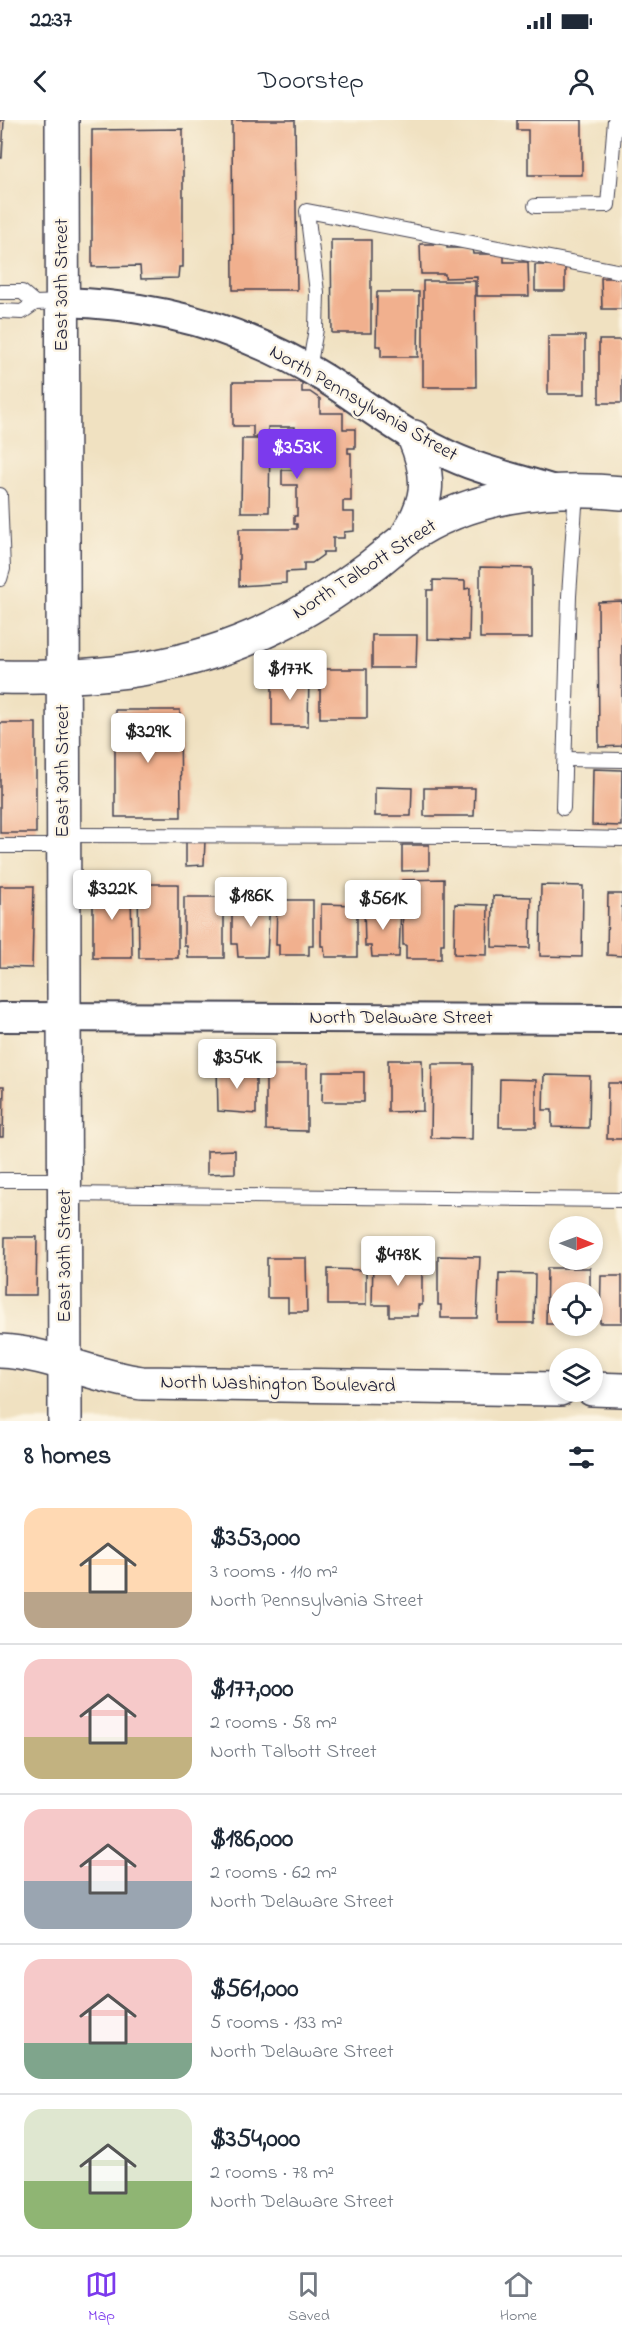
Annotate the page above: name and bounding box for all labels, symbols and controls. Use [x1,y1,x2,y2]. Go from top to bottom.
text: 22:37 [30,5,72,37]
text: Doorstep [258,62,364,101]
icon: back [24,65,57,98]
icon: person [565,65,598,98]
street label: East 30th Street [48,218,77,352]
street label: North Pennsylvania Street [263,338,463,470]
pin: $353K [255,429,339,480]
text: $353K [272,434,322,463]
street label: North Talbott Street [287,512,443,628]
pin: $177K [248,650,332,701]
text: $177K [268,655,312,684]
street label: East 30th Street [49,704,78,838]
pin: $329K [106,713,190,764]
text: $329K [125,718,171,747]
pin: $322K [70,870,154,921]
text: $322K [87,875,137,904]
pin: $186K [209,877,293,928]
pin: $561K [341,880,425,931]
text: $186K [229,882,273,911]
text: $561K [359,885,407,914]
street label: North Delaware Street [309,1004,493,1033]
pin: $354K [195,1039,279,1090]
text: $354K [212,1044,262,1073]
street label: East 30th Street [51,1189,80,1323]
north arrow [549,1216,603,1270]
map controls [549,1216,603,1402]
pin: $478K [356,1236,440,1287]
text: $478K [375,1241,421,1270]
button: locate [549,1282,603,1336]
button: layers [549,1348,603,1402]
street label: North Washington Boulevard [160,1368,396,1403]
text: 8 homes [24,1438,111,1476]
icon: filters [565,1441,598,1474]
text: $353,000 [210,1520,300,1558]
icon: home [72,1532,144,1604]
text: 3 rooms · 110 m² [210,1558,338,1587]
text: North Pennsylvania Street [210,1587,423,1616]
text: $177,000 [210,1671,294,1709]
icon: home [72,1683,144,1755]
text: 2 rooms · 58 m² [210,1709,337,1738]
text: North Talbott Street [210,1738,377,1767]
text: $186,000 [210,1821,293,1859]
icon: home [72,1833,144,1905]
text: 2 rooms · 62 m² [210,1859,337,1888]
text: North Delaware Street [210,1888,394,1917]
text: $561,000 [210,1971,298,2009]
icon: home [72,1983,144,2055]
text: 5 rooms · 133 m² [210,2009,343,2038]
text: North Delaware Street [210,2038,394,2067]
text: $354,000 [210,2121,300,2159]
icon: home [72,2133,144,2205]
text: 2 rooms · 78 m² [210,2159,334,2188]
text: North Delaware Street [210,2188,394,2217]
tab: Map [85,2268,118,2328]
tab: Saved [288,2268,330,2328]
tab: Home [500,2268,537,2328]

